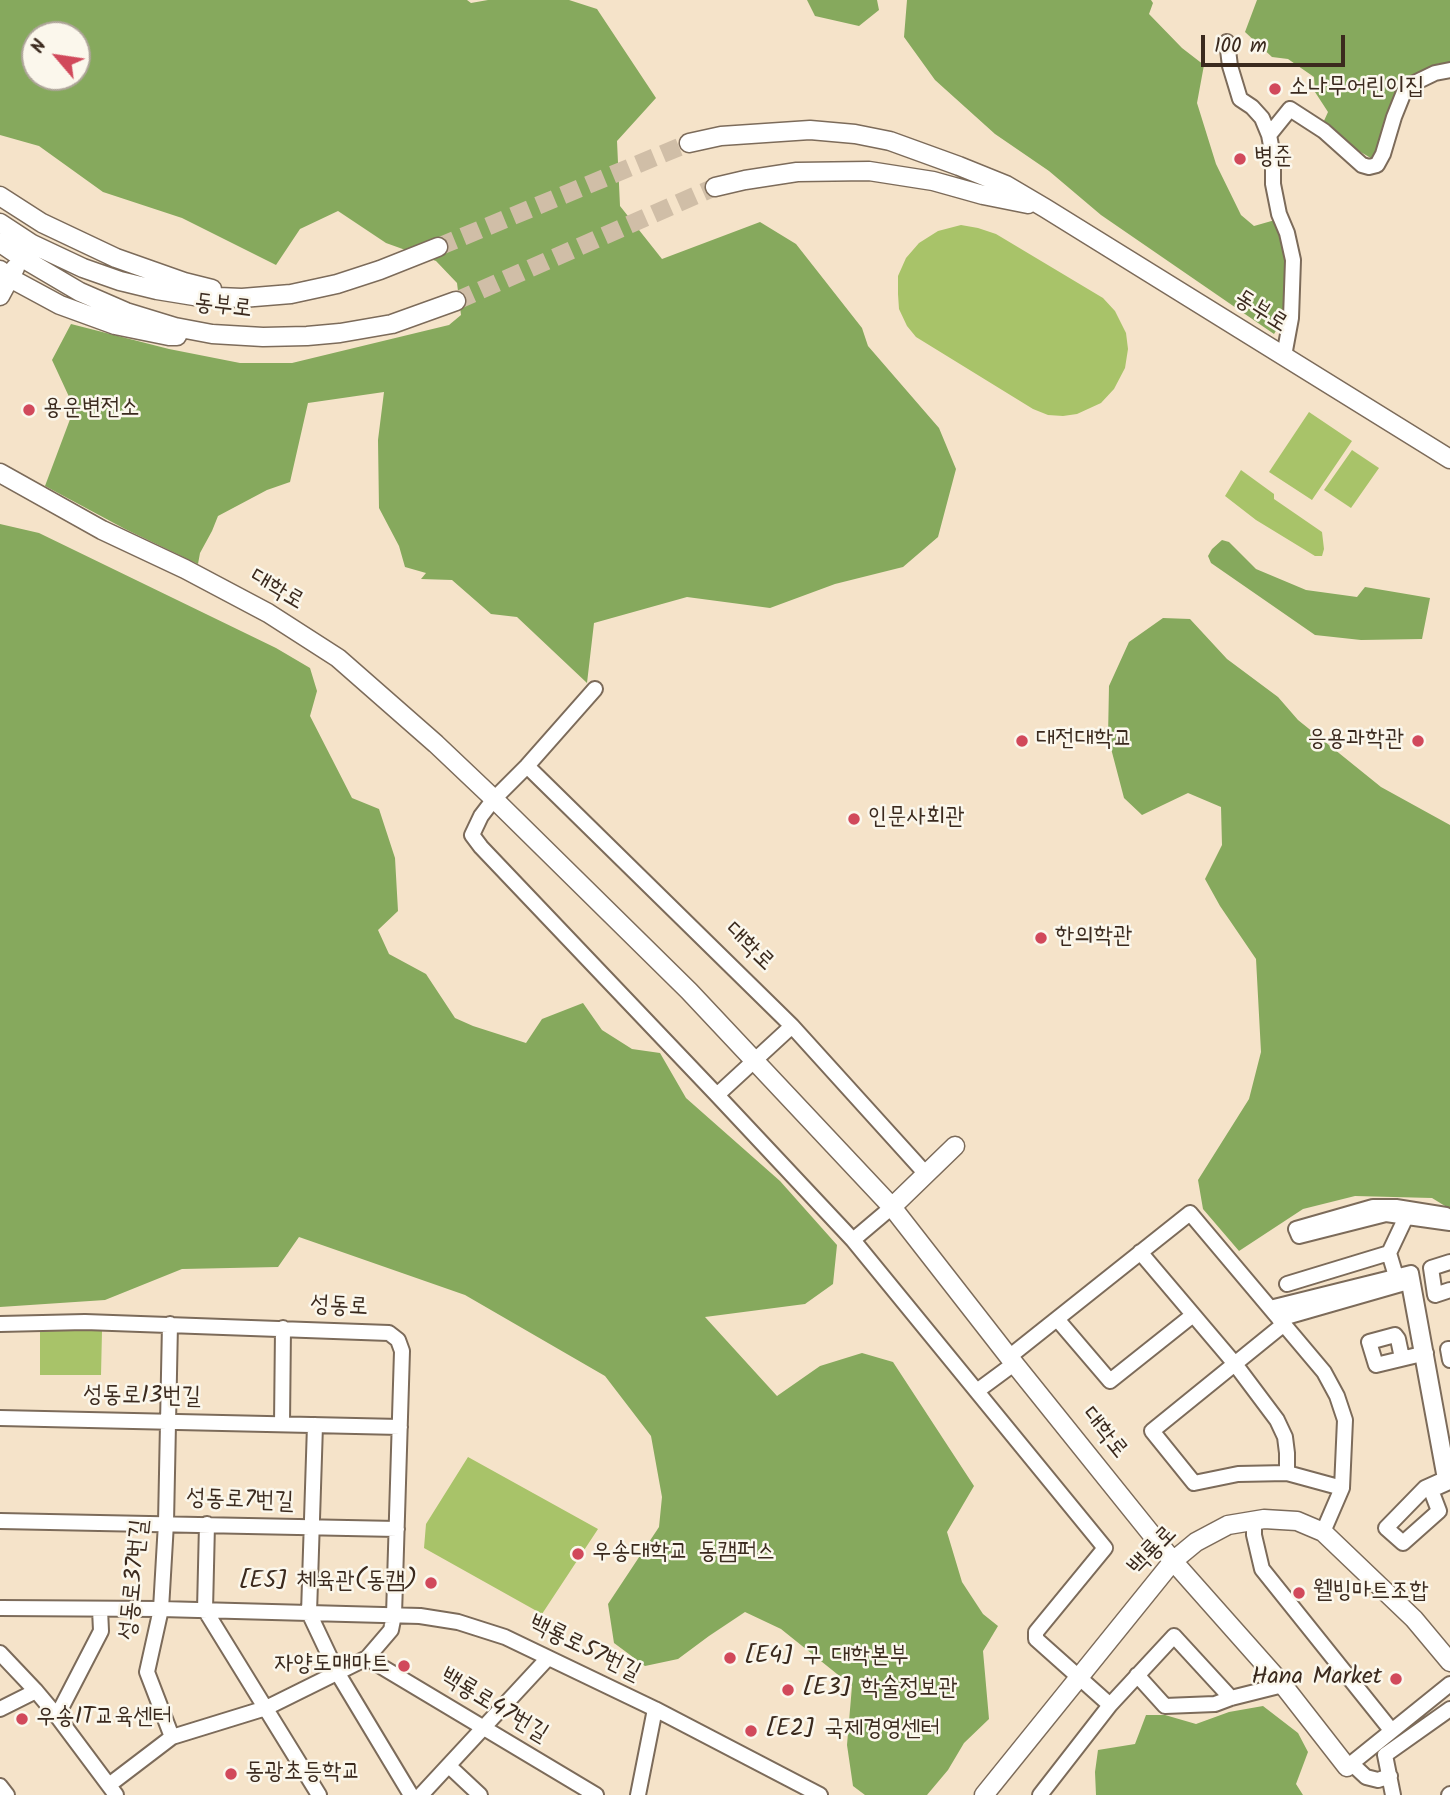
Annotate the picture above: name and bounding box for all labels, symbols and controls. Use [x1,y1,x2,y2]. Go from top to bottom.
north arrow [21,21,91,91]
scale bar [1205,21,1348,65]
text: 100 m [1214,30,1267,63]
text: N [23,34,55,59]
place label: 소나무어린이집 [1289,75,1424,103]
marker: 소나무어린이집 [1267,81,1283,97]
place label: 병준 [1254,145,1293,173]
marker: 병준 [1232,151,1248,167]
street label: 동부로 [1228,285,1292,341]
street label: 동부로 [192,290,254,326]
place label: 용운변전소 [43,396,140,424]
marker: 용운변전소 [21,402,37,418]
street label: 대학로 [244,564,308,618]
place label: 대전대학교 [1036,727,1133,755]
place label: 응용과학관 [1307,727,1404,755]
marker: 대전대학교 [1014,733,1030,749]
marker: 응용과학관 [1410,733,1426,749]
place label: 인문사회관 [868,805,965,833]
marker: 인문사회관 [846,811,862,827]
street label: 대학로 [717,918,779,978]
place label: 한의학관 [1055,924,1132,952]
marker: 한의학관 [1033,930,1049,946]
street label: 성동로 [309,1292,369,1324]
street label: 성동로13번길 [83,1383,201,1413]
street label: 대학로 [1074,1402,1132,1466]
street label: 성동로7번길 [186,1486,294,1518]
street label: 성동로37번길 [115,1518,157,1642]
street label: 백룡로 [1124,1521,1184,1583]
place label: 우송대학교 동캠퍼스 [592,1540,775,1568]
marker: 우송대학교 동캠퍼스 [570,1546,586,1562]
place label: [E5] 체육관(동캠) [238,1569,417,1597]
marker: [E5] 체육관(동캠) [423,1575,439,1591]
place label: 웰빙마트조합 [1313,1579,1429,1607]
marker: 웰빙마트조합 [1291,1585,1307,1601]
street label: 백룡로57번길 [524,1611,644,1689]
place label: [E4] 구 대학본부 [744,1644,909,1672]
marker: [E4] 구 대학본부 [722,1650,738,1666]
place label: 자양도매마트 [274,1652,390,1680]
marker: 자양도매마트 [396,1658,412,1674]
street label: 백룡로47번길 [434,1664,552,1750]
place label: Hana Market [1252,1665,1382,1693]
marker: Hana Market [1388,1671,1404,1687]
place label: [E3] 학술정보관 [802,1676,958,1704]
marker: [E3] 학술정보관 [780,1682,796,1698]
place label: 우송IT교육센터 [36,1705,172,1733]
marker: 우송IT교육센터 [14,1711,30,1727]
place label: [E2] 국제경영센터 [765,1717,940,1745]
marker: [E2] 국제경영센터 [743,1723,759,1739]
place label: 동광초등학교 [245,1760,361,1788]
marker: 동광초등학교 [223,1766,239,1782]

